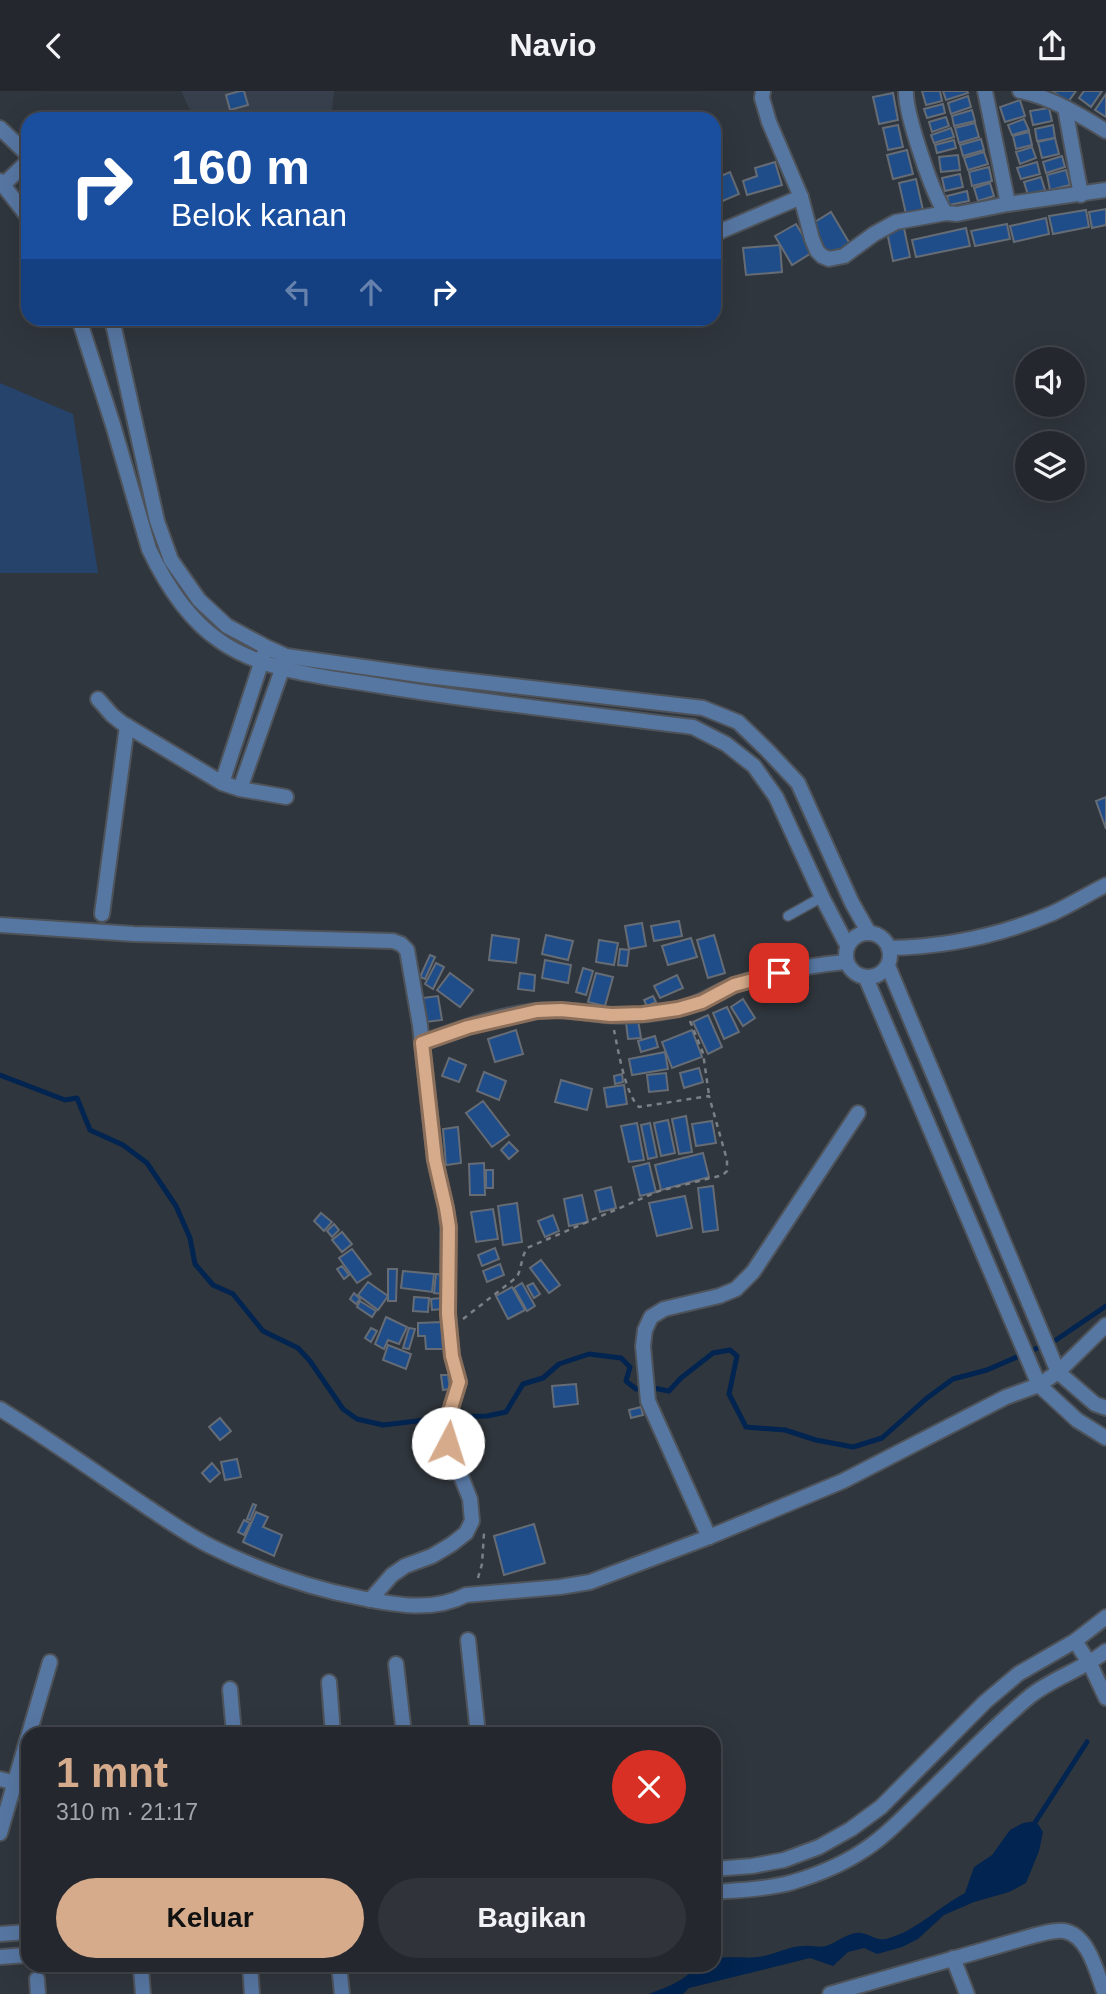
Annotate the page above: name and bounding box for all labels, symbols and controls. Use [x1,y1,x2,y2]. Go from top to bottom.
icon: back [35,27,73,65]
text: Navio [509,27,597,63]
icon: share [1033,27,1071,65]
icon: right [56,140,147,231]
text: 160 m [171,140,310,194]
text: Belok kanan [171,197,347,233]
icon: left [279,273,317,311]
icon: ahead [352,273,390,311]
icon: right [425,273,463,311]
map controls [1015,347,1085,501]
button: sound [1015,347,1085,417]
button: layers [1015,431,1085,501]
pin [749,943,809,1003]
icon: arrive [760,954,798,992]
position arrow [411,1406,485,1480]
text: 1 mnt [56,1749,168,1796]
button: close [612,1750,686,1824]
text: 310 m · 21:17 [56,1799,198,1825]
button: Keluar [56,1878,364,1958]
button: Bagikan [378,1878,686,1958]

